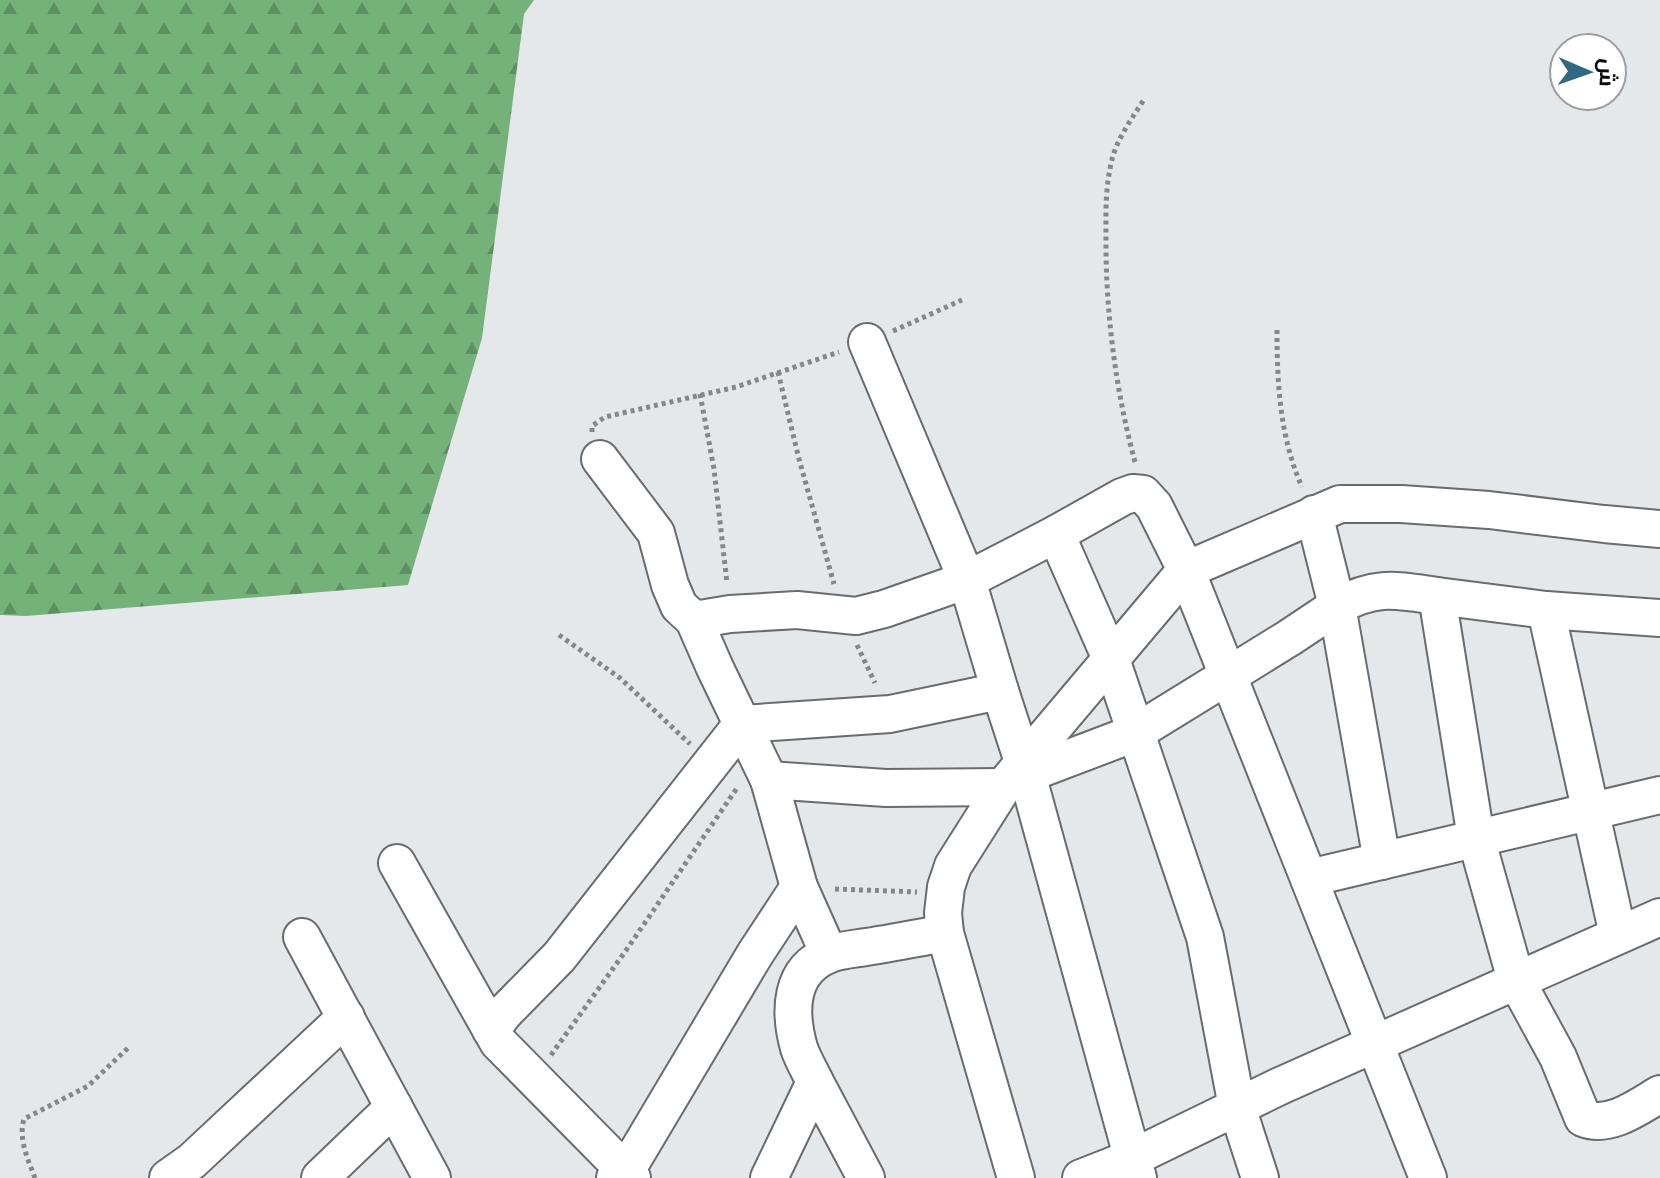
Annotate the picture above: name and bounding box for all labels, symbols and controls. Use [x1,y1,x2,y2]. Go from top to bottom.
north arrow [1548,32,1628,112]
text: ش [1594,58,1622,87]

